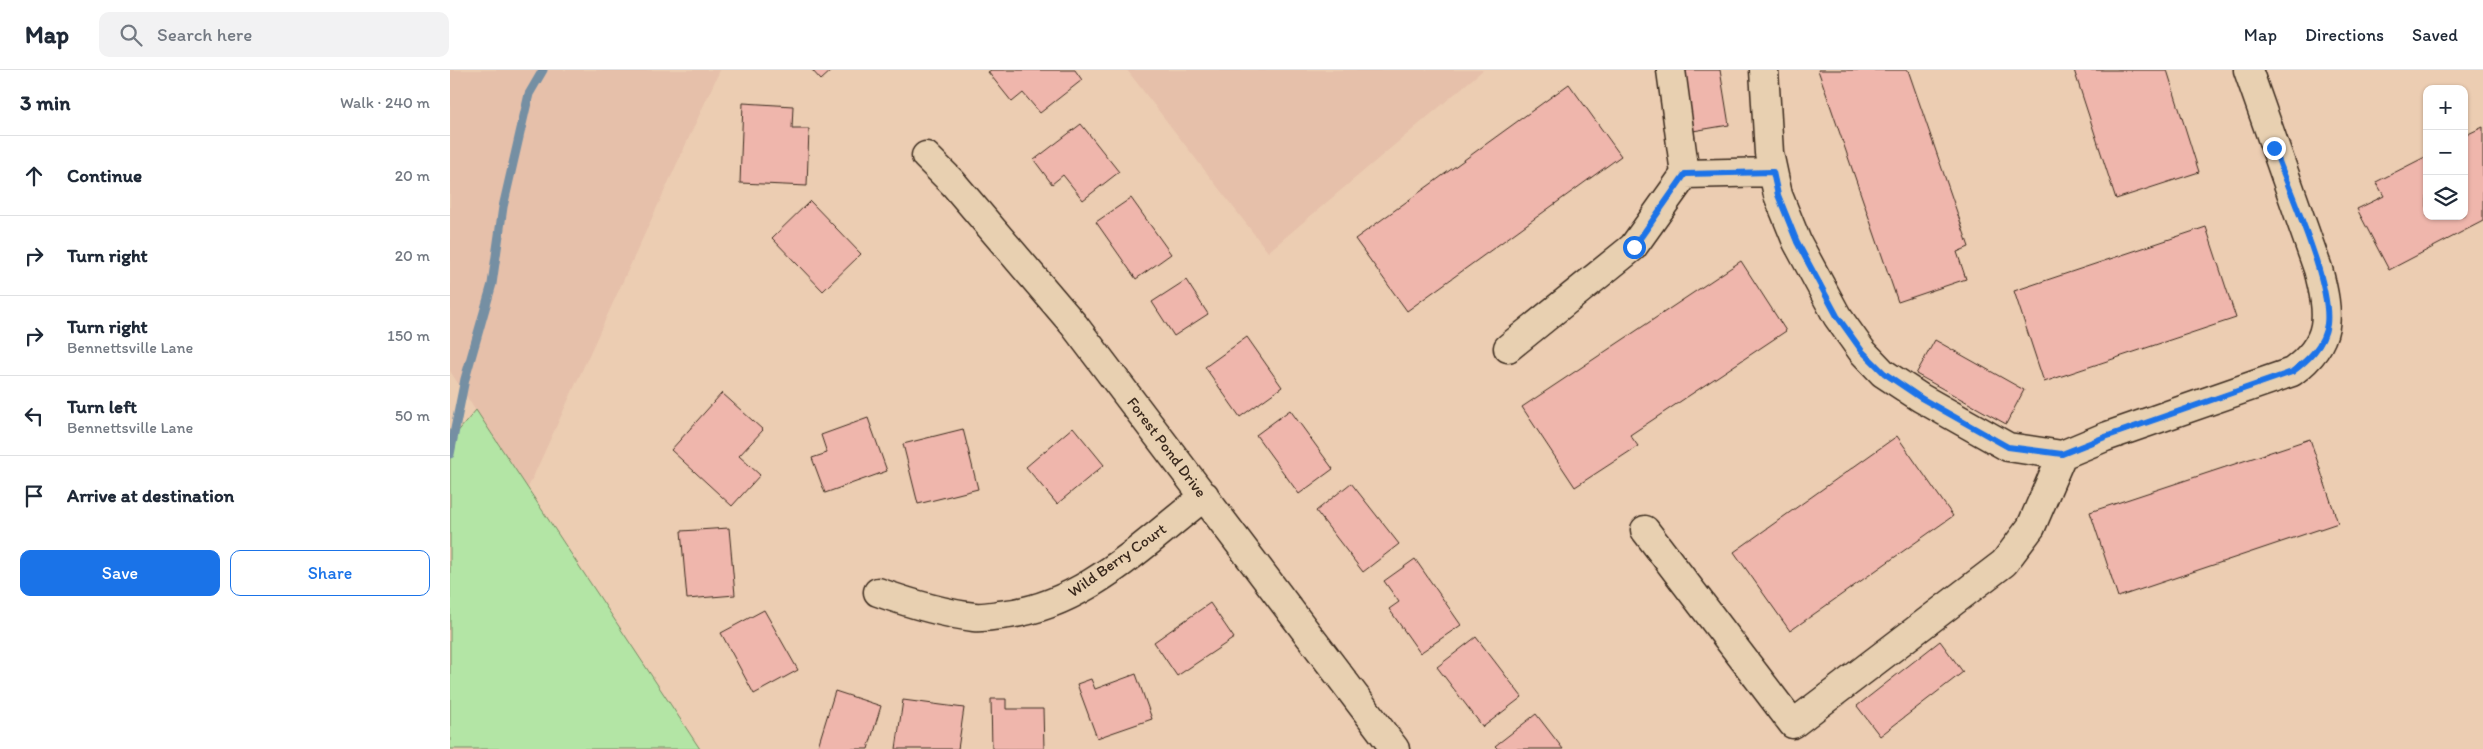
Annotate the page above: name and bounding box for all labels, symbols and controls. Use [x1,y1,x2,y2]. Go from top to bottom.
search box [99,12,449,57]
text: Map [25,20,69,49]
icon: search [117,21,145,49]
text: Search here [157,23,252,46]
text: Map [2244,24,2277,46]
text: Directions [2305,24,2384,46]
text: Saved [2412,24,2458,46]
map controls [2423,85,2468,220]
button: + [2423,85,2468,130]
text: 3 min [20,90,70,115]
text: Walk · 240 m [340,93,430,112]
button: − [2423,130,2468,175]
route end [2263,137,2286,160]
icon: ahead [20,162,48,190]
text: Continue [67,164,142,187]
text: 20 m [395,166,430,185]
button: layers [2423,175,2468,220]
route start [1623,236,1646,259]
icon: right [20,242,48,270]
text: Turn right [67,244,148,267]
text: 20 m [395,246,430,265]
text: Turn right [67,315,148,338]
icon: right [20,322,48,350]
text: 150 m [387,326,430,345]
text: Bennettsville Lane [67,338,193,357]
street label: Forest Pond Drive [1123,393,1211,501]
text: Turn left [67,395,137,418]
icon: left [20,402,48,430]
text: 50 m [395,406,430,425]
text: Bennettsville Lane [67,418,193,437]
icon: arrive [20,482,48,510]
text: Arrive at destination [67,484,234,507]
street label: Wild Berry Court [1064,519,1170,601]
button: Save [20,550,220,596]
button: Share [230,550,430,596]

